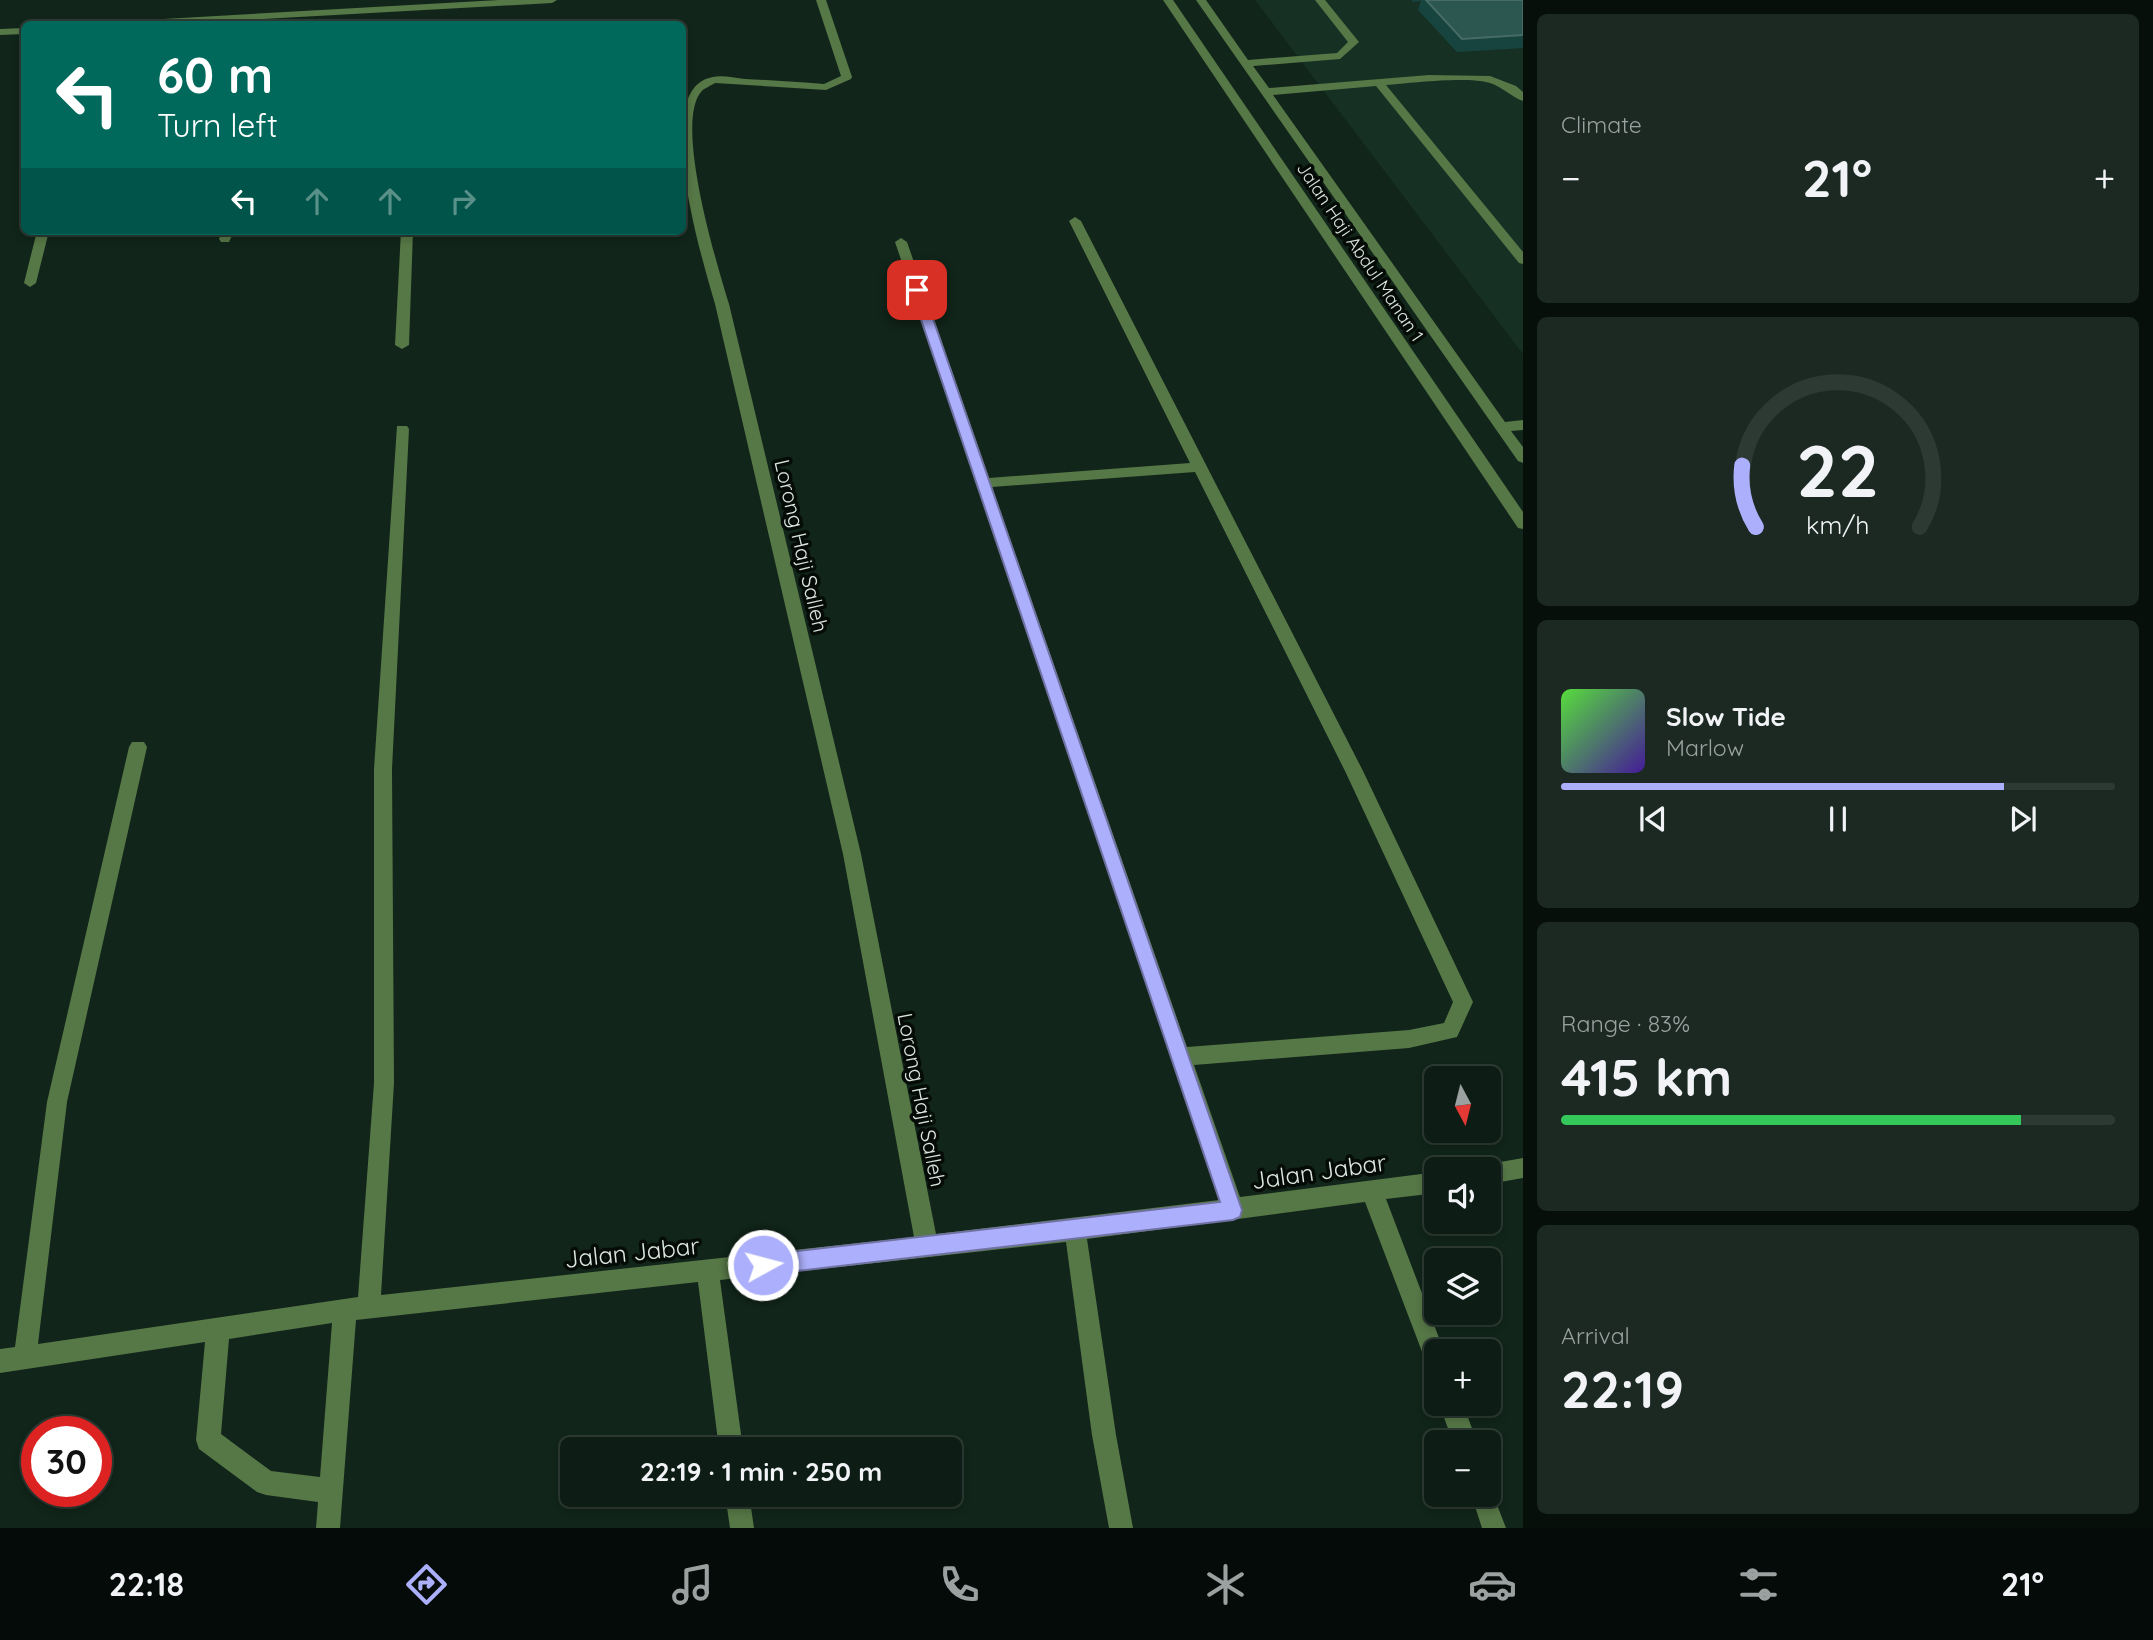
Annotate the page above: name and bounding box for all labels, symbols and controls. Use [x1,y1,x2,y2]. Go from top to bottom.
text: 60 m [157,44,273,105]
icon: left [42,49,133,140]
text: Turn left [157,105,278,145]
text: Climate [1561,110,1642,139]
text: 21° [1802,145,1872,210]
text: − [1561,154,1581,202]
text: + [2094,154,2115,202]
street label: Jalan Haji Abdul Manan 1 [1292,158,1429,346]
icon: left [225,182,263,220]
icon: ahead [298,182,336,220]
icon: ahead [371,182,409,220]
icon: right [444,182,482,220]
pin [887,260,947,320]
icon: arrive [898,271,936,309]
text: 22 [1797,425,1879,516]
street label: Lorong Haji Salleh [769,457,835,635]
text: km/h [1806,509,1870,540]
text: Slow Tide [1666,700,1786,733]
text: Marlow [1666,733,1744,762]
icon: previous [1634,800,1672,838]
icon: pause [1819,800,1857,838]
icon: next [2004,800,2042,838]
text: Range · 83% [1561,1009,1690,1038]
street label: Lorong Haji Salleh [892,1011,952,1189]
text: 415 km [1561,1044,1732,1109]
north arrow [1424,1066,1502,1143]
map controls [1424,1066,1501,1507]
street label: Jalan Jabar [1250,1147,1388,1195]
button: sound [1424,1157,1501,1234]
position arrow [726,1228,800,1302]
street label: Jalan Jabar [563,1230,701,1274]
button: layers [1424,1248,1501,1325]
text: Arrival [1561,1321,1630,1350]
button: + [1424,1339,1501,1416]
text: 22:19 [1561,1356,1684,1421]
speed limit sign: 30 [21,1416,112,1507]
button: − [1424,1430,1501,1507]
text: 22:19 · 1 min · 250 m [640,1455,882,1488]
icon: directions [402,1560,451,1609]
icon: music [668,1560,717,1609]
icon: phone [935,1560,984,1609]
icon: climate [1201,1560,1250,1609]
icon: car [1468,1560,1517,1609]
icon: filters [1734,1560,1783,1609]
text: 22:18 [109,1564,184,1604]
text: 21° [2001,1564,2044,1604]

